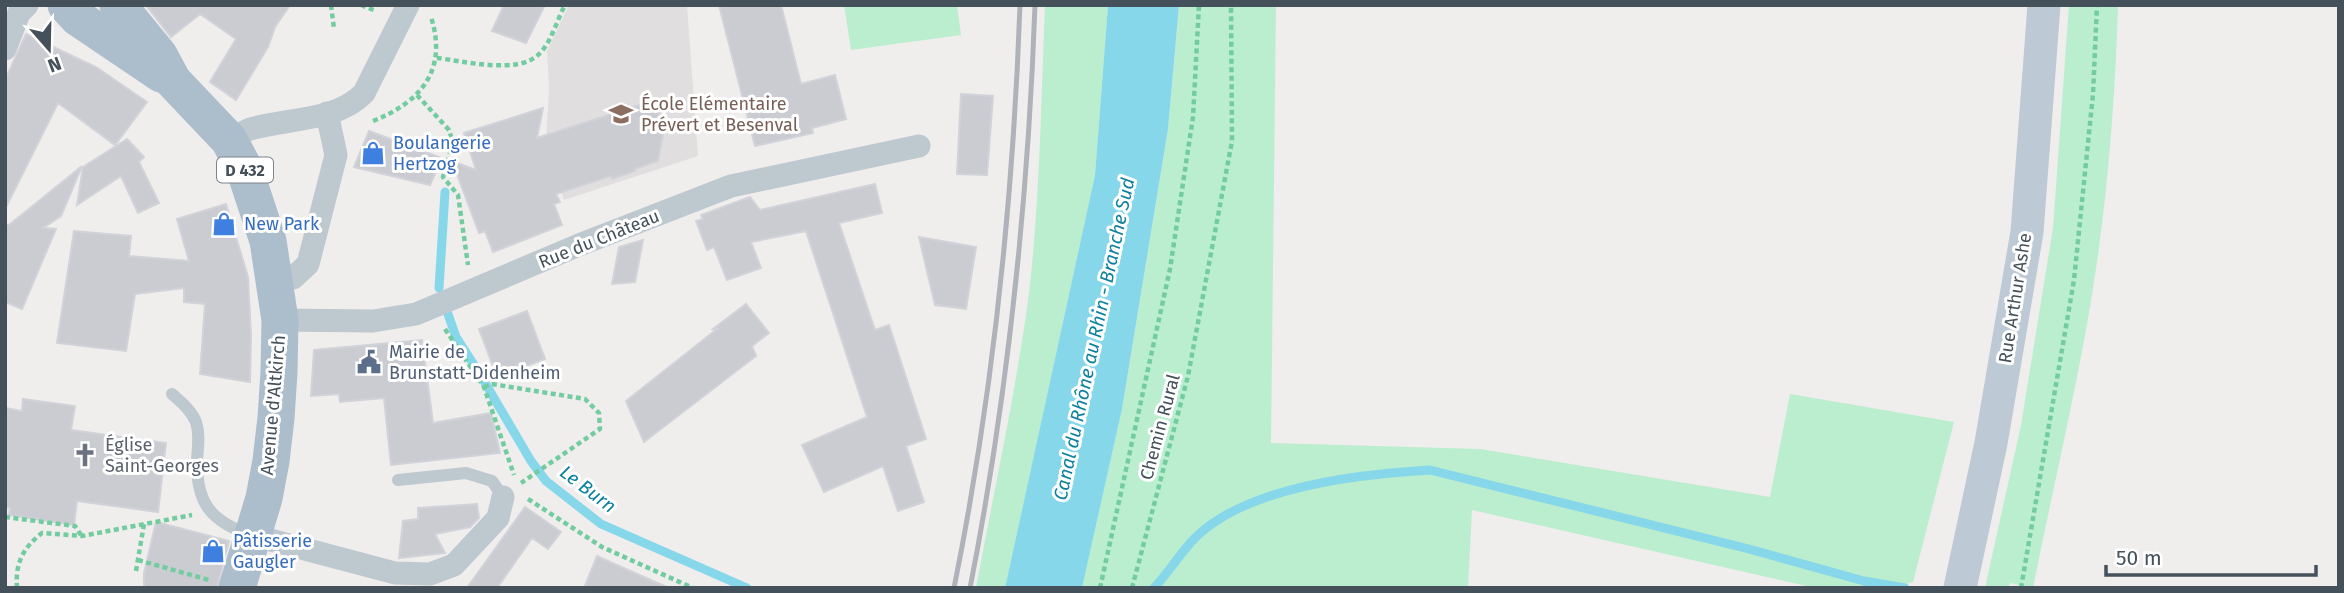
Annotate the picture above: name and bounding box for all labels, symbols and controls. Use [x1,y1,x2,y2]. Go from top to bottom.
north arrow [14,14,84,84]
text: N [45,52,65,77]
place label: École Elémentaire Prévert et Besenval [641,92,798,136]
school or university icon: École Elémentaire Prévert et Besenval [607,100,635,128]
place label: Boulangerie Hertzog [393,132,491,175]
shop icon: Boulangerie Hertzog [359,139,387,167]
road number: D 432 [217,158,273,182]
water label: Canal du Rhône au Rhin - Branche Sud [1049,176,1139,502]
street label: Rue du Château [535,205,663,273]
shop icon: New Park [210,210,238,238]
place label: New Park [244,213,320,235]
street label: Rue Arthur Ashe [1994,231,2036,365]
street label: Avenue d'Altkirch [256,334,290,476]
place label: Mairie de Brunstatt-Didenheim [389,341,561,384]
public building icon: Mairie de Brunstatt-Didenheim [355,348,383,376]
street label: Chemin Rural [1135,372,1185,482]
place label: Église Saint-Georges [105,433,219,477]
church icon: Église Saint-Georges [71,441,99,469]
water label: Le Burn [555,460,621,518]
place label: Pâtisserie Gaugler [233,530,312,573]
scale bar [2106,534,2316,578]
shop icon: Pâtisserie Gaugler [199,537,227,565]
text: 50 m [2116,545,2162,571]

